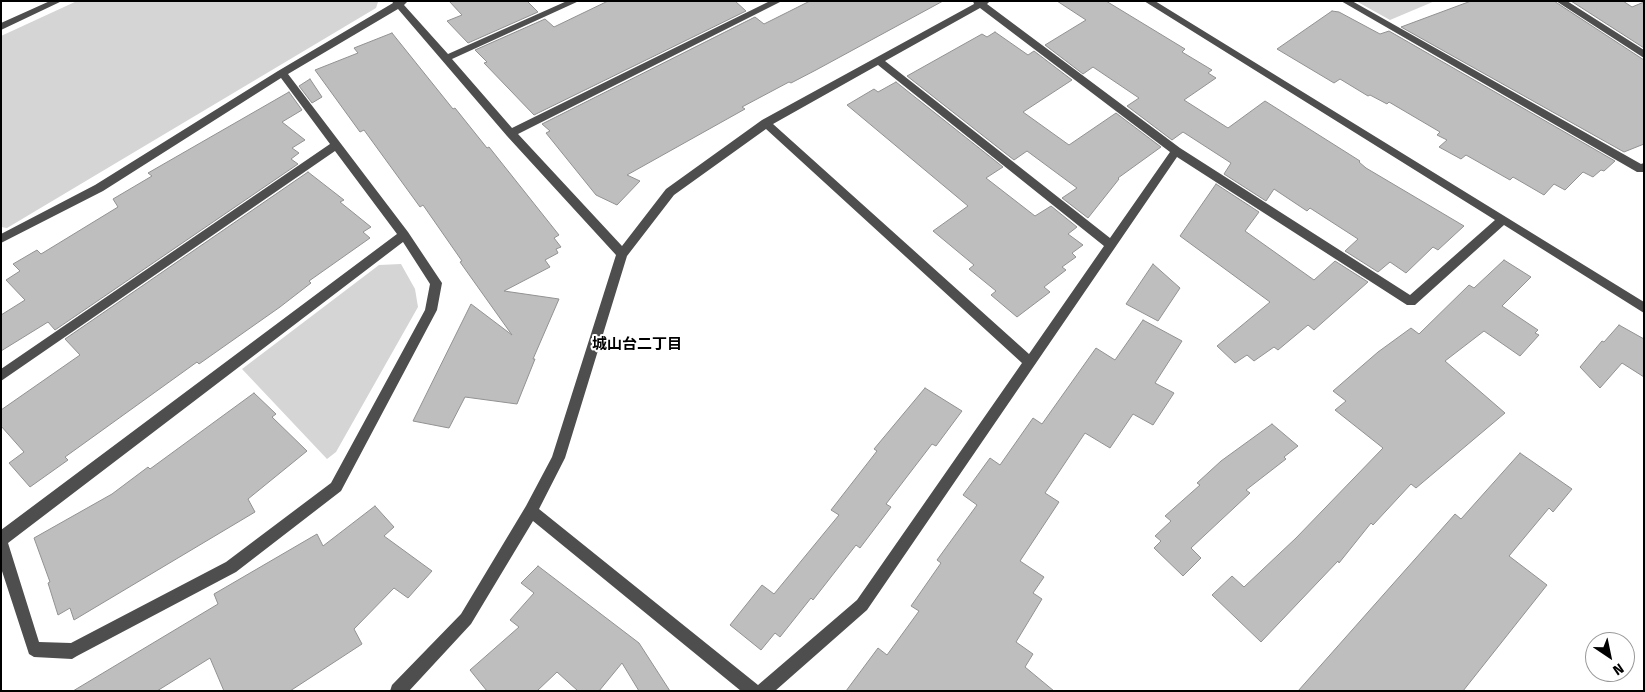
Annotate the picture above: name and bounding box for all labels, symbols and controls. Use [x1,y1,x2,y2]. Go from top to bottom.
district label: 城山台二丁目 [592,336,682,354]
north arrow [1585,632,1635,682]
text: N [1610,659,1627,679]

